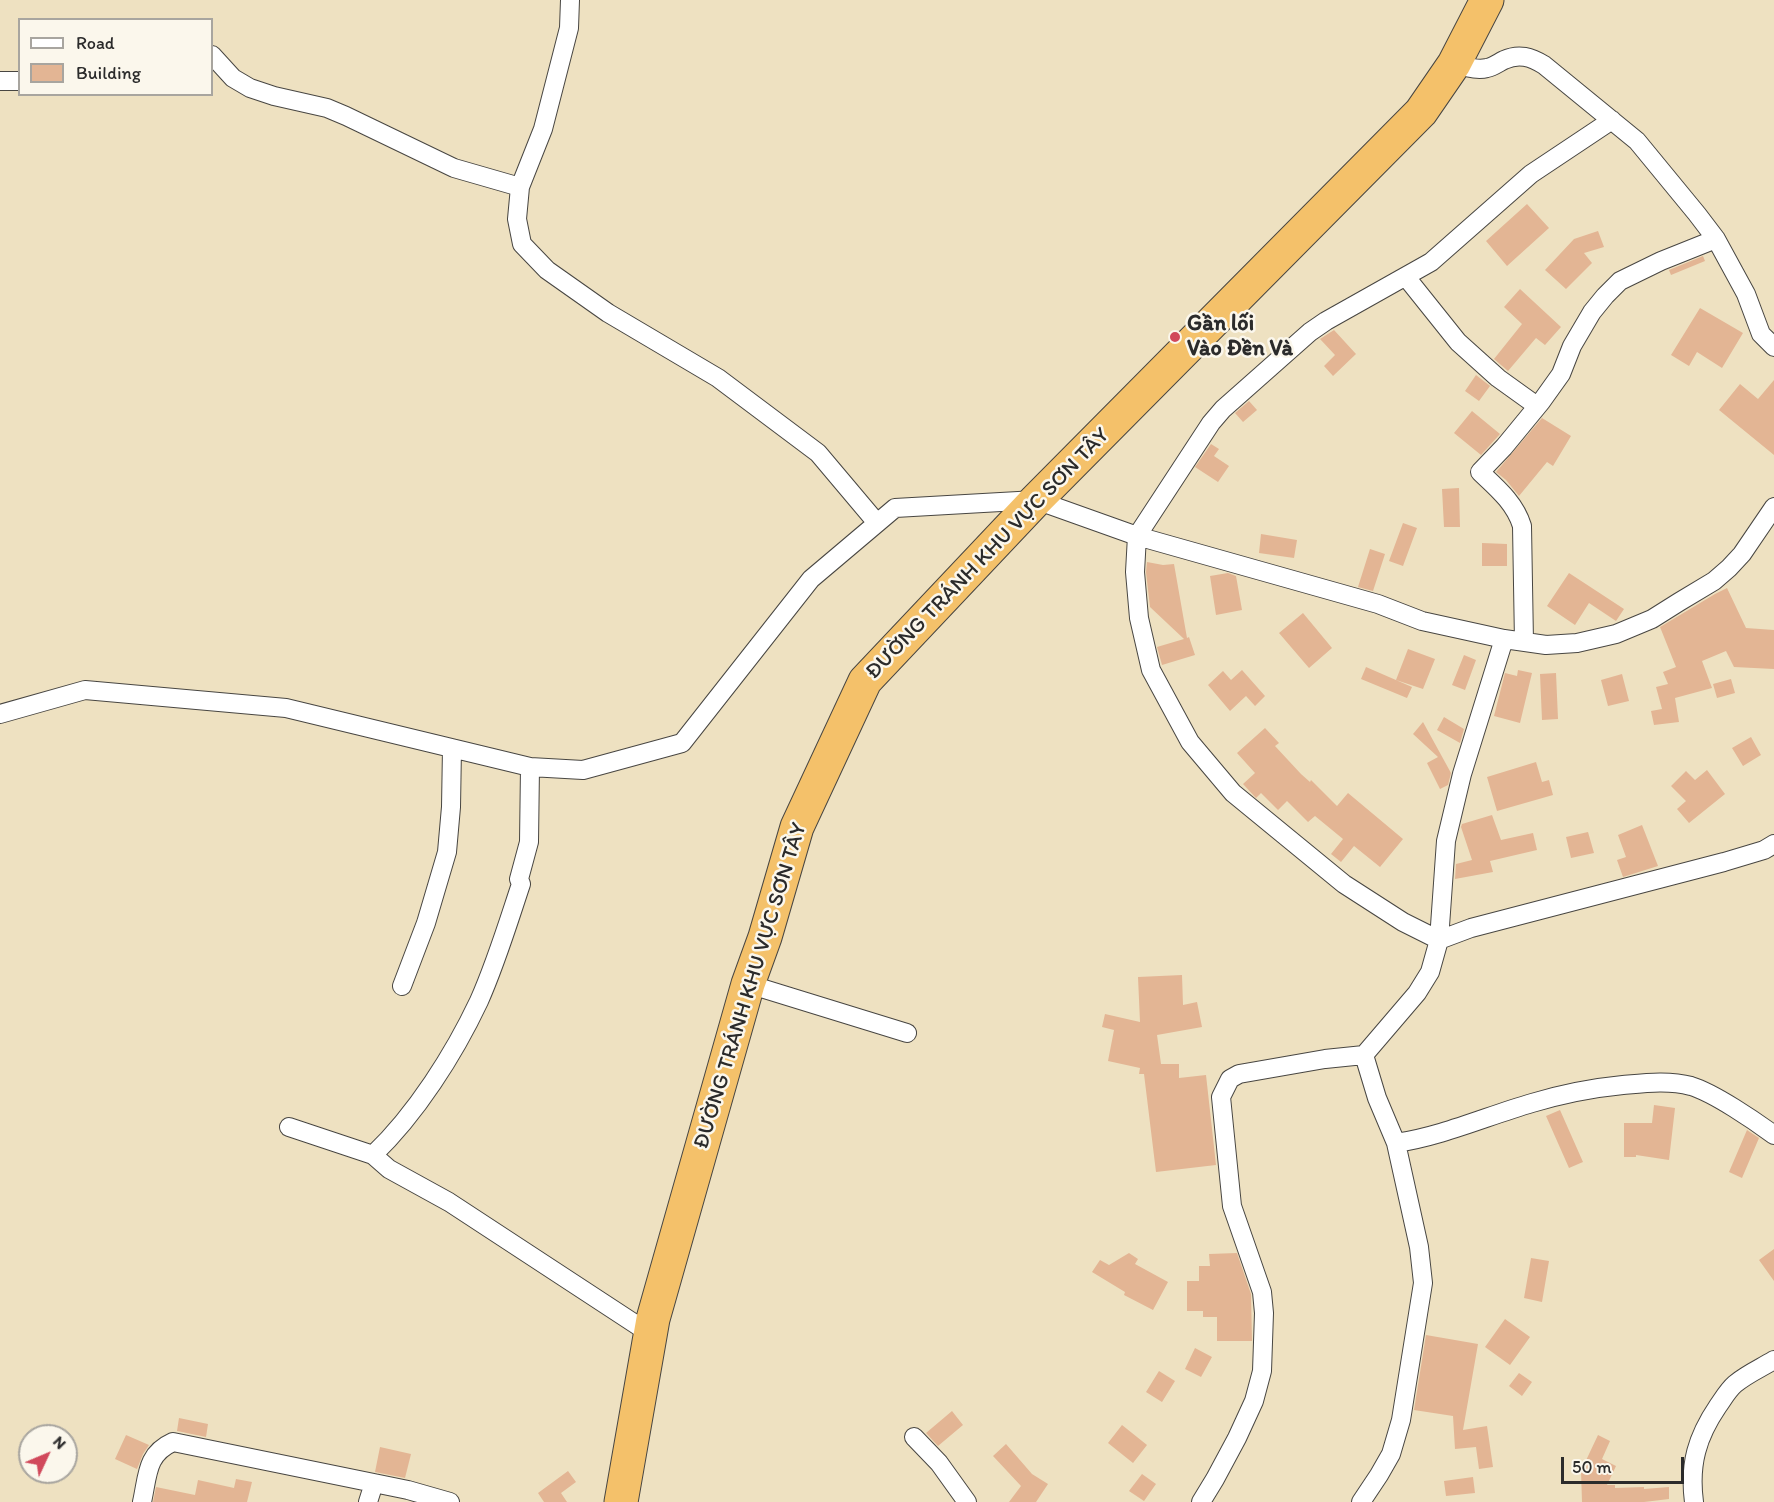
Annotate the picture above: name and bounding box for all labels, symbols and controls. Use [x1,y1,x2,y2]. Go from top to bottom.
legend [18,18,213,96]
text: Road [76,32,115,54]
text: Building [76,62,141,84]
place label: Gần lối Vào Đền Và [1187,311,1293,362]
marker: Gần lối Vào Đền Và [1168,330,1182,344]
street label: ĐƯỜNG TRÁNH KHU VỰC SƠN TÂY [861,423,1115,685]
street label: ĐƯỜNG TRÁNH KHU VỰC SƠN TÂY [689,820,813,1152]
north arrow [18,1424,78,1484]
text: N [49,1432,70,1453]
scale bar [1564,1445,1687,1483]
text: 50 m [1572,1456,1612,1478]

